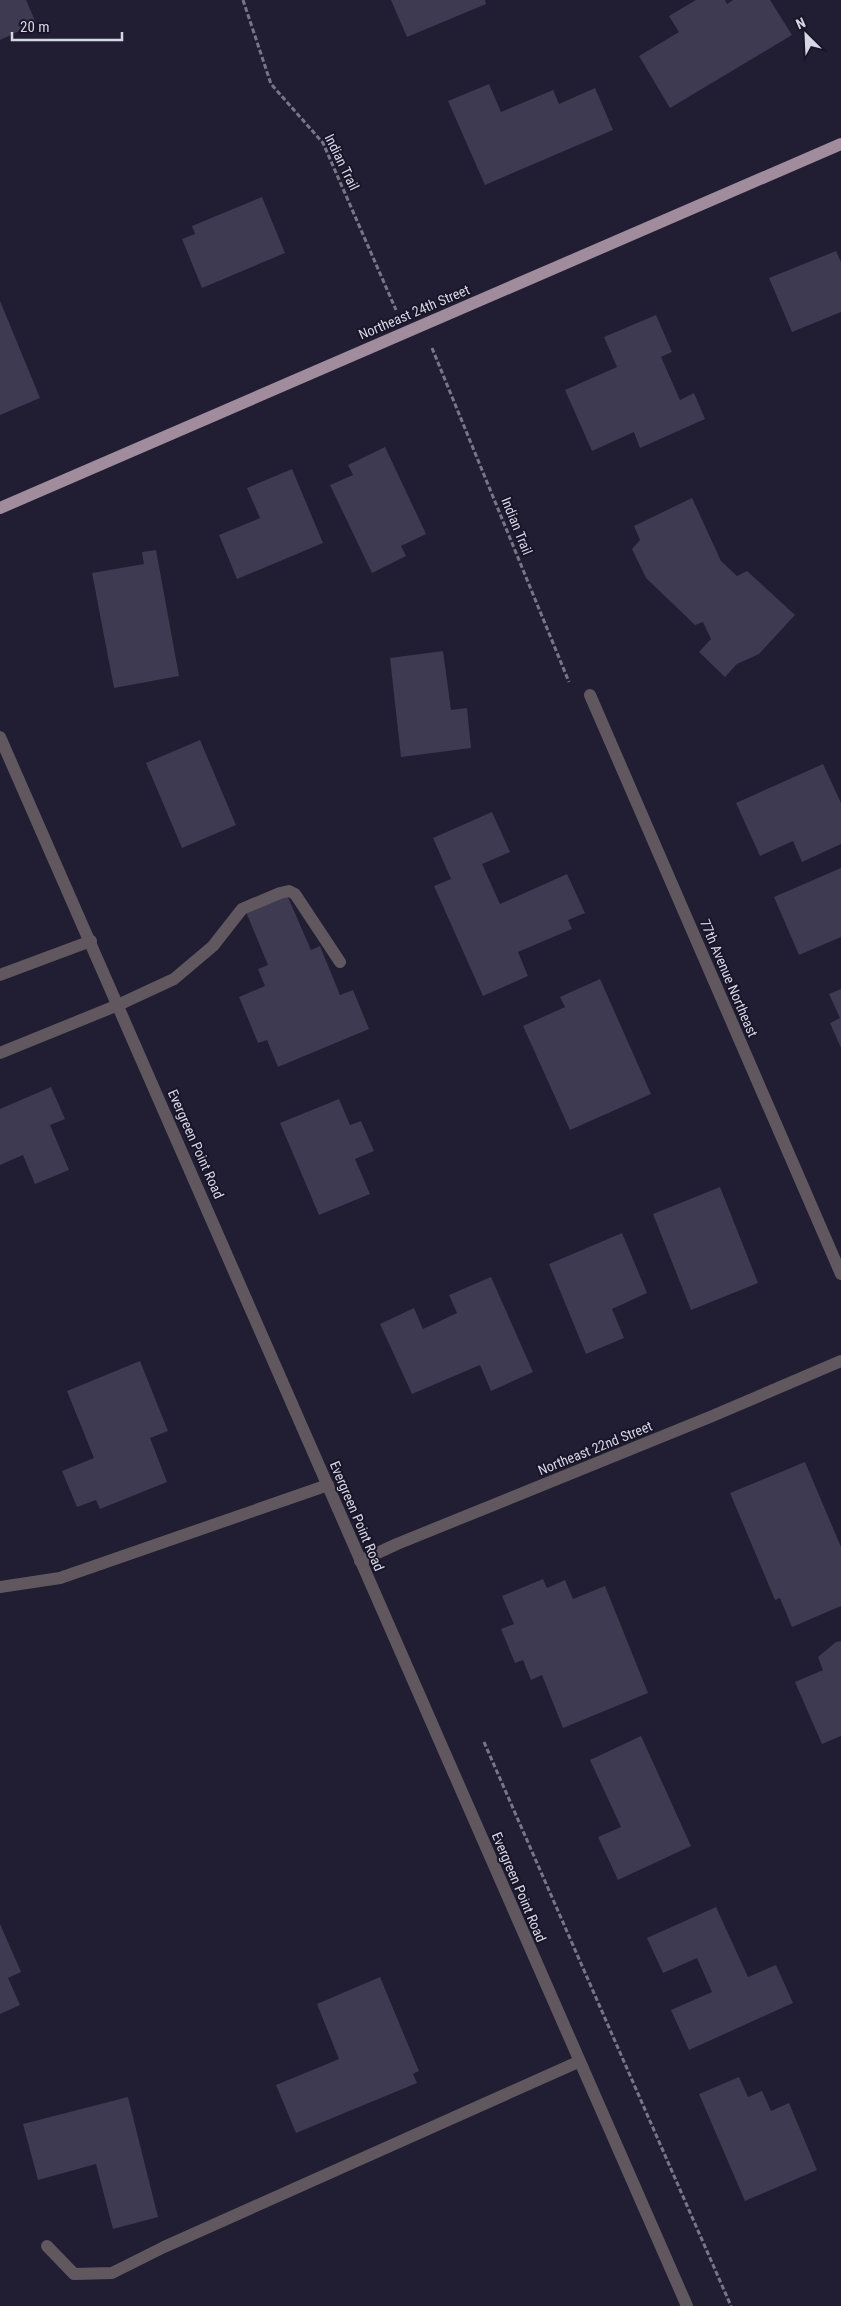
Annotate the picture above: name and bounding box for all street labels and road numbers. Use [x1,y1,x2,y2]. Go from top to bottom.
street label: Indian Trail [321,131,363,193]
street label: Northeast 24th Street [356,281,472,343]
street label: Indian Trail [498,495,536,557]
street label: 77th Avenue Northeast [697,917,761,1039]
street label: Evergreen Point Road [165,1087,227,1201]
street label: Northeast 22nd Street [536,1418,654,1478]
street label: Evergreen Point Road [327,1459,387,1573]
street label: Evergreen Point Road [489,1830,549,1944]

